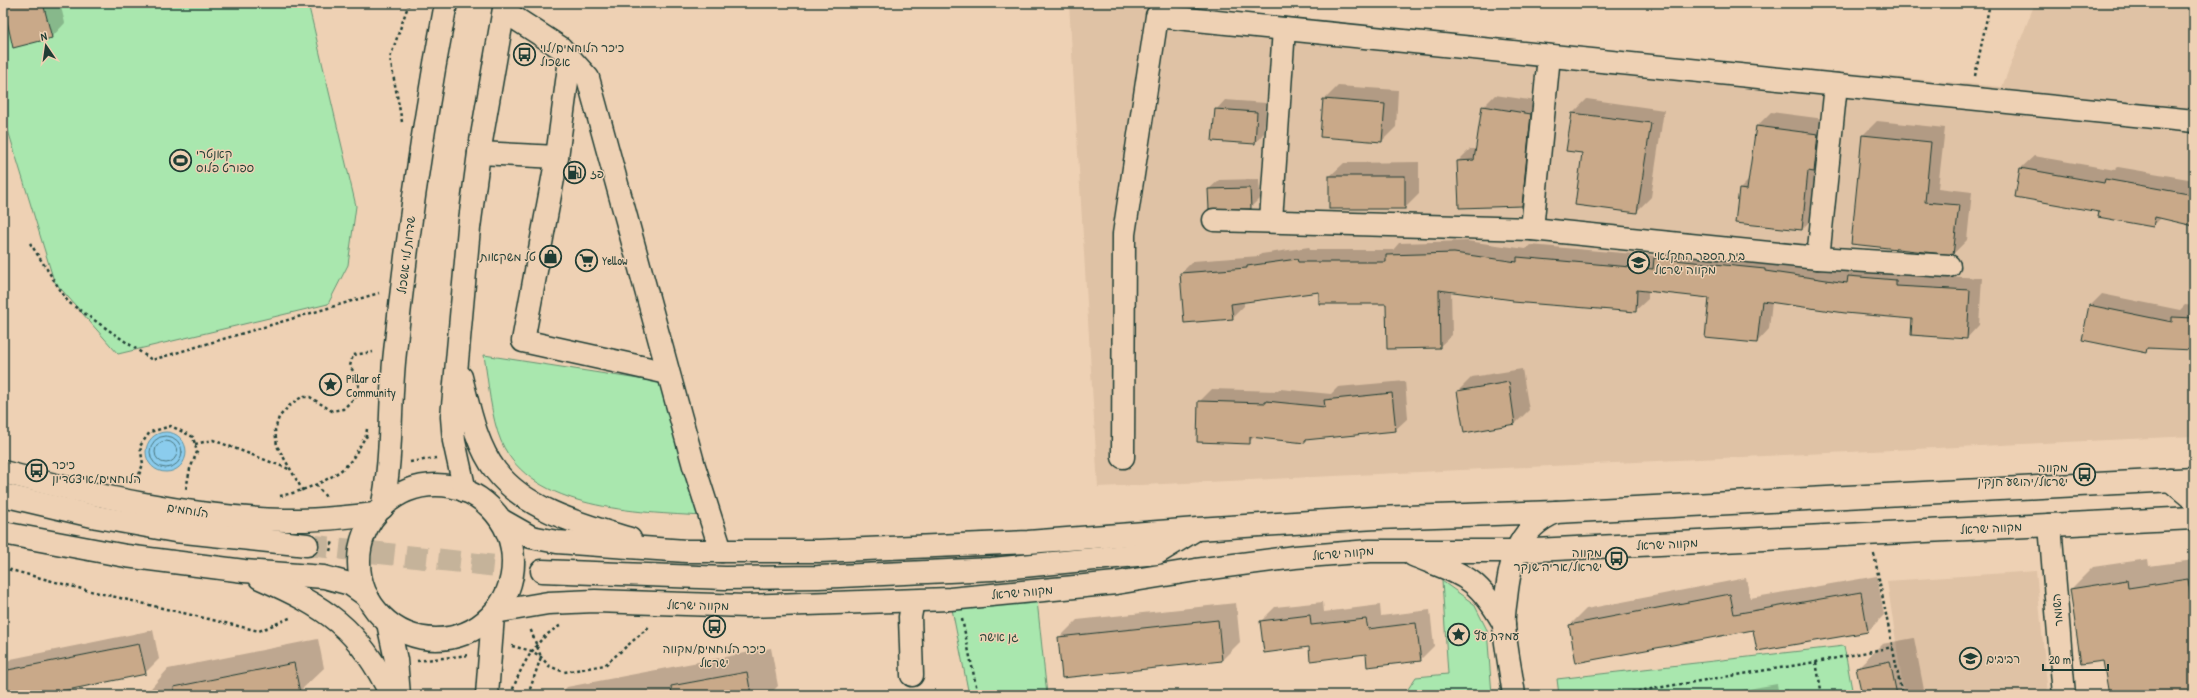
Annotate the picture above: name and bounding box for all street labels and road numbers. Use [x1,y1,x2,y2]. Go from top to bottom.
street label: שדרות לוי אשכול [393,214,419,295]
street label: הלוחמים [166,498,210,522]
street label: מקווה ישראל [1960,518,2022,538]
street label: מקווה ישראל [1636,534,1698,554]
street label: מקווה ישראל [1311,542,1375,564]
street label: מקווה ישראל [990,581,1054,603]
street label: השומר [2047,593,2067,627]
street label: מקווה ישראל [667,596,729,614]

